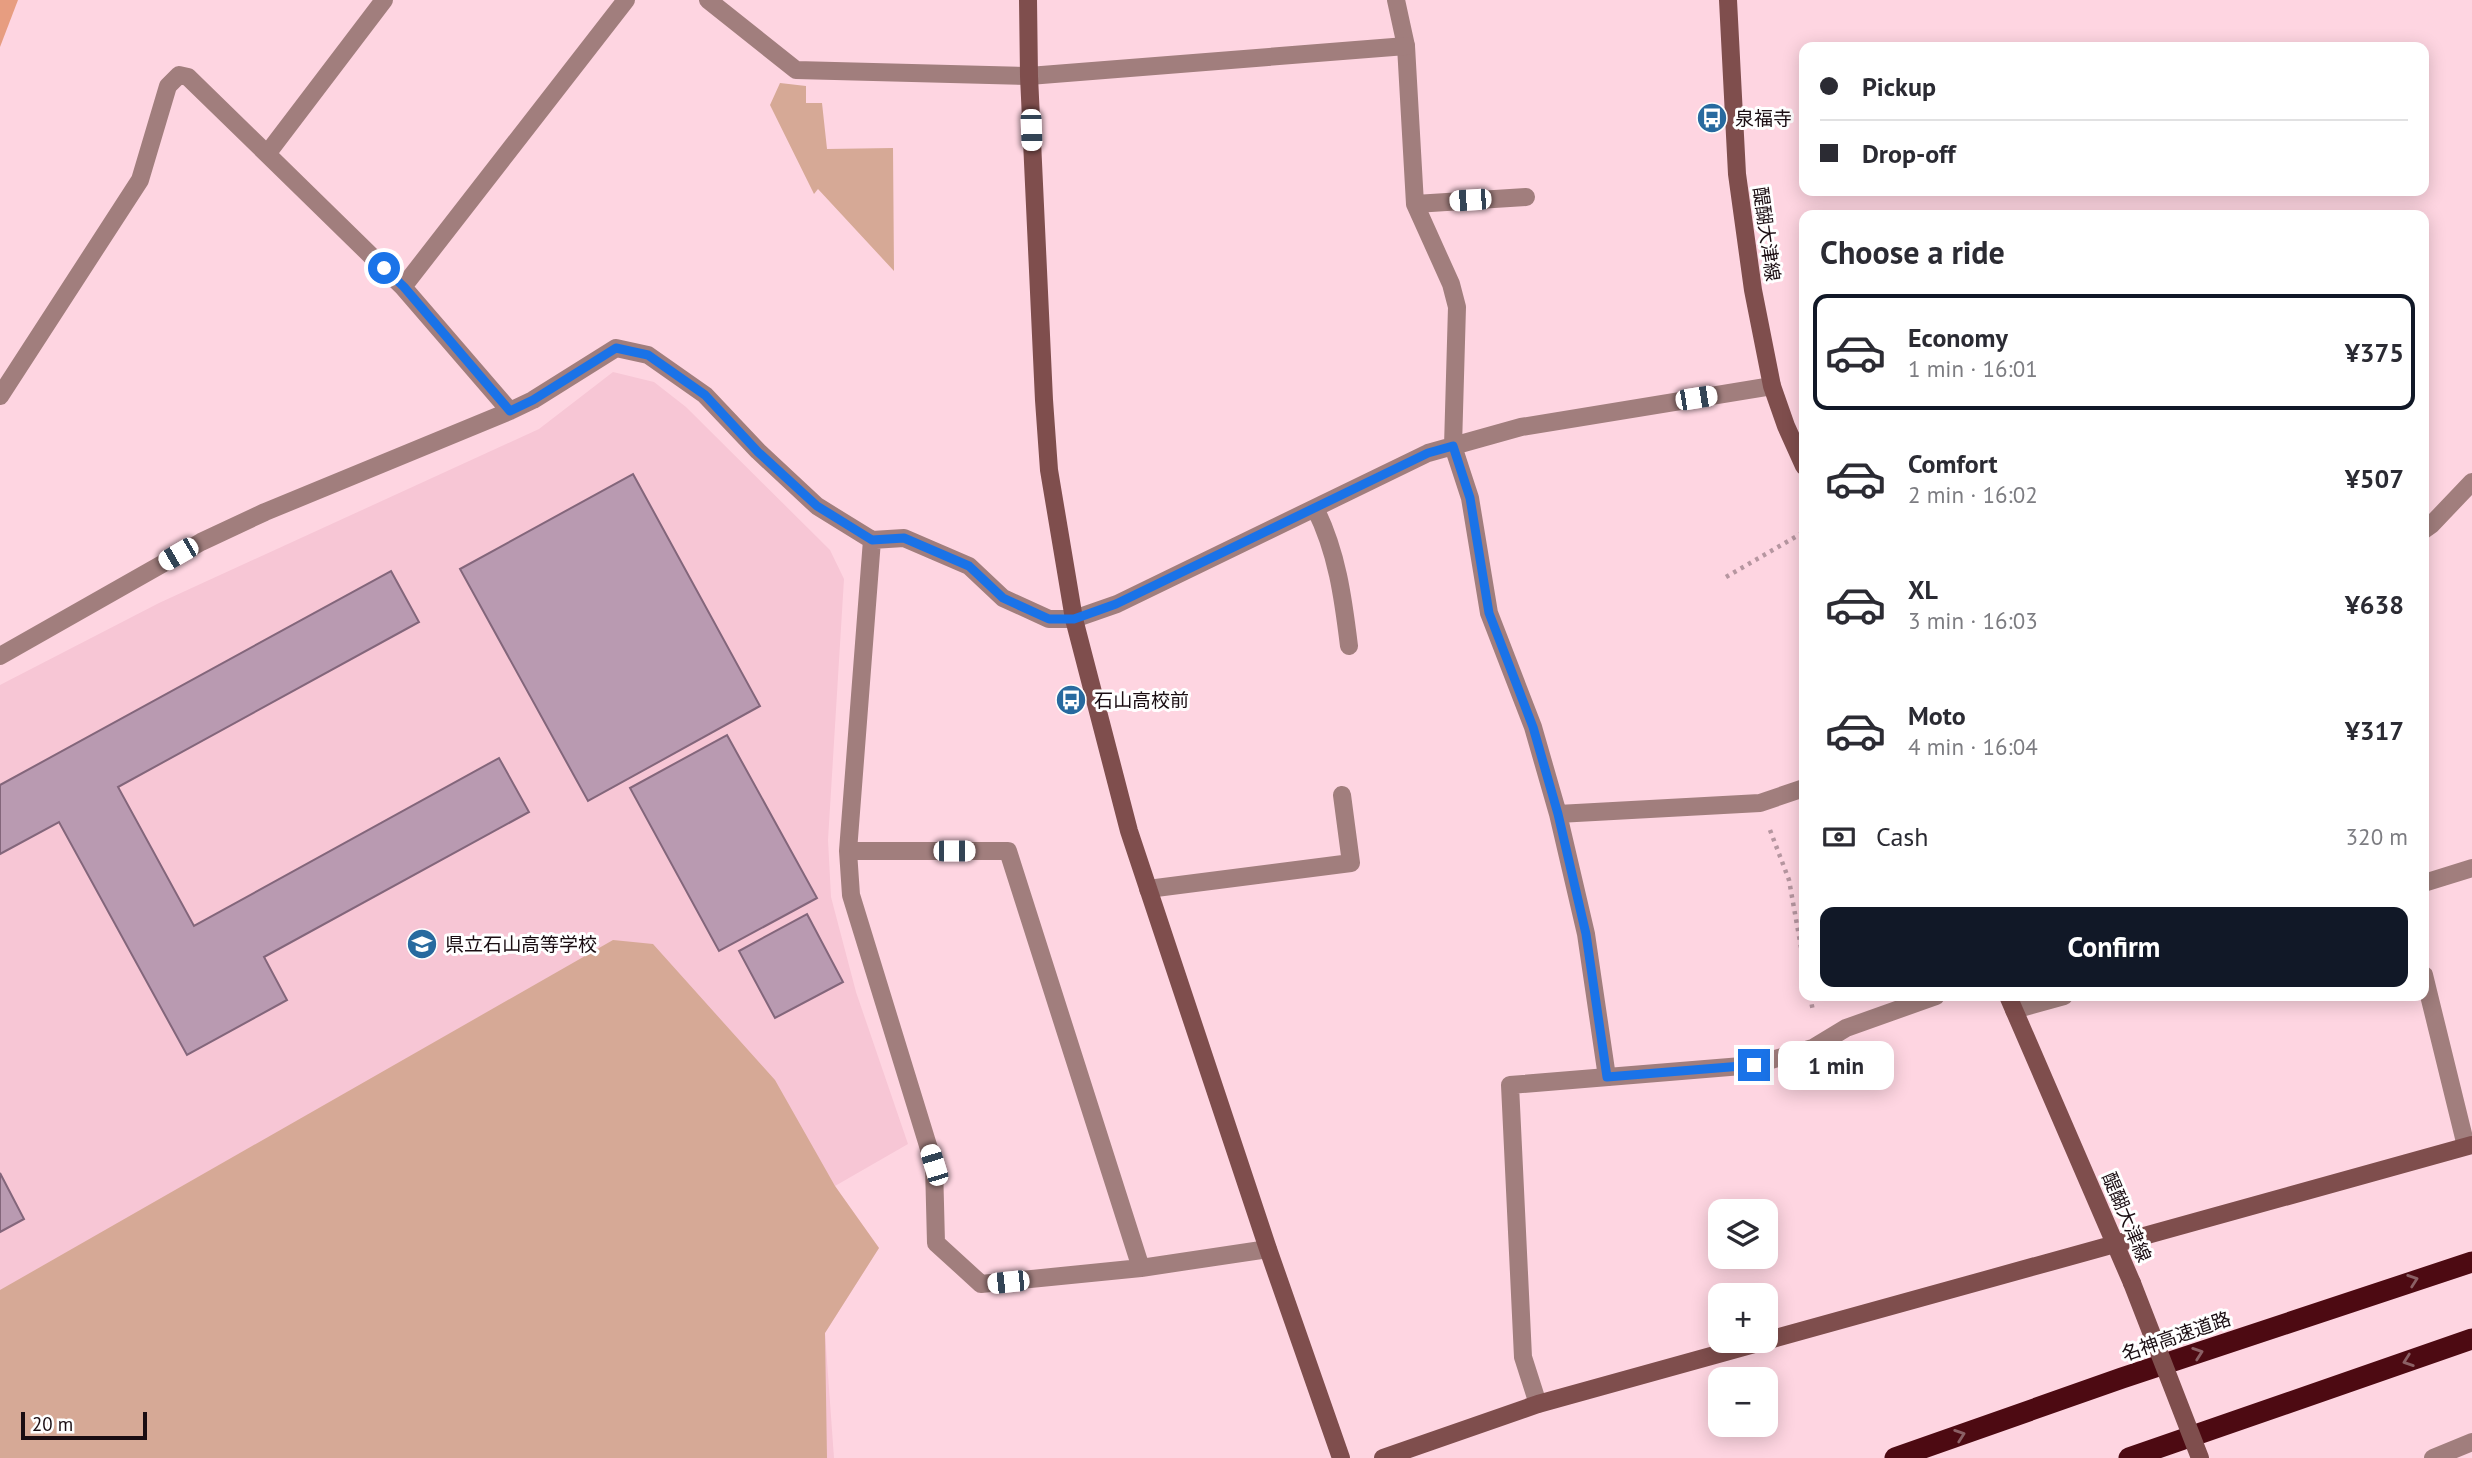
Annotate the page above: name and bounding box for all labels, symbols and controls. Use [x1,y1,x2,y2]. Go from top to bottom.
text: Pickup [1862,70,1936,103]
bus stop icon: 泉福寺 [1695,101,1729,135]
place label: 泉福寺 [1735,106,1792,130]
car [1020,109,1043,151]
text: Drop-off [1862,137,1956,170]
street label: 醍醐大津線 [1749,185,1785,283]
car [1449,188,1492,212]
text: Choose a ride [1820,231,2005,273]
route start [368,252,400,284]
icon: car [1824,321,1887,384]
text: Economy [1908,321,2008,354]
text: ¥375 [2345,336,2404,369]
text: 1 min · 16:01 [1908,354,2038,383]
car [1674,384,1719,412]
icon: car [1824,447,1887,510]
text: Comfort [1908,447,1998,480]
text: ¥507 [2345,462,2404,495]
text: 2 min · 16:02 [1908,480,2038,509]
car [155,534,202,574]
icon: car [1824,573,1887,636]
text: XL [1908,573,1938,606]
text: ¥638 [2345,588,2404,621]
text: 3 min · 16:03 [1908,606,2038,635]
bus stop icon: 石山高校前 [1054,683,1088,717]
place label: 石山高校前 [1094,688,1189,712]
icon: car [1824,699,1887,762]
text: Moto [1908,699,1966,732]
text: ¥317 [2345,714,2404,747]
text: 4 min · 16:04 [1908,732,2038,761]
icon: cash [1820,818,1858,856]
text: Cash [1876,820,1928,853]
text: 320 m [2346,822,2408,851]
car [934,841,976,862]
button: Confirm [1820,907,2408,987]
school or university icon: 県立石山高等学校 [405,927,439,961]
place label: 県立石山高等学校 [445,932,597,956]
callout: 1 min [1778,1040,1894,1090]
route end [1738,1049,1770,1081]
text: 1 min [1808,1051,1864,1080]
car [918,1142,951,1188]
street label: 醍醐大津線 [2097,1169,2157,1265]
map controls [1708,1199,1778,1437]
button: layers [1708,1199,1778,1269]
car [987,1269,1030,1295]
one-way arrow [2407,1274,2419,1288]
button: + [1708,1283,1778,1353]
street label: 名神高速道路 [2118,1306,2234,1366]
one-way arrow [2191,1347,2203,1361]
one-way arrow [2402,1353,2414,1367]
button: − [1708,1367,1778,1437]
scale bar [21,1409,147,1441]
text: 20 m [32,1412,73,1436]
one-way arrow [1953,1429,1965,1443]

